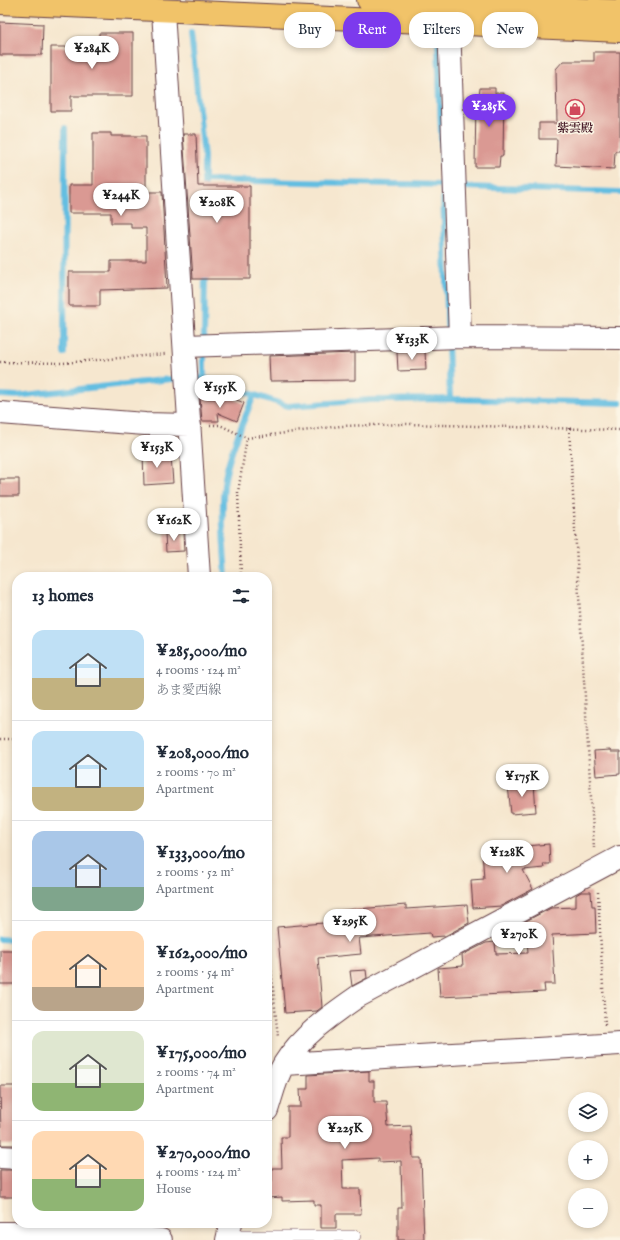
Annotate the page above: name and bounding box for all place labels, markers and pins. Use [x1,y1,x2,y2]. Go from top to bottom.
pin: ¥284K [64,36,120,70]
pin: ¥285K [461,94,517,128]
shop icon: 紫雲殿 [564,98,586,120]
place label: 紫雲殿 [557,121,593,136]
pin: ¥244K [93,183,149,217]
pin: ¥208K [189,190,245,224]
pin: ¥133K [384,327,440,361]
pin: ¥155K [192,375,248,409]
pin: ¥153K [129,435,185,469]
pin: ¥162K [146,508,202,542]
pin: ¥175K [494,764,550,798]
pin: ¥128K [479,840,535,874]
pin: ¥295K [322,909,378,943]
pin: ¥270K [491,922,547,956]
pin: ¥225K [317,1116,373,1150]

